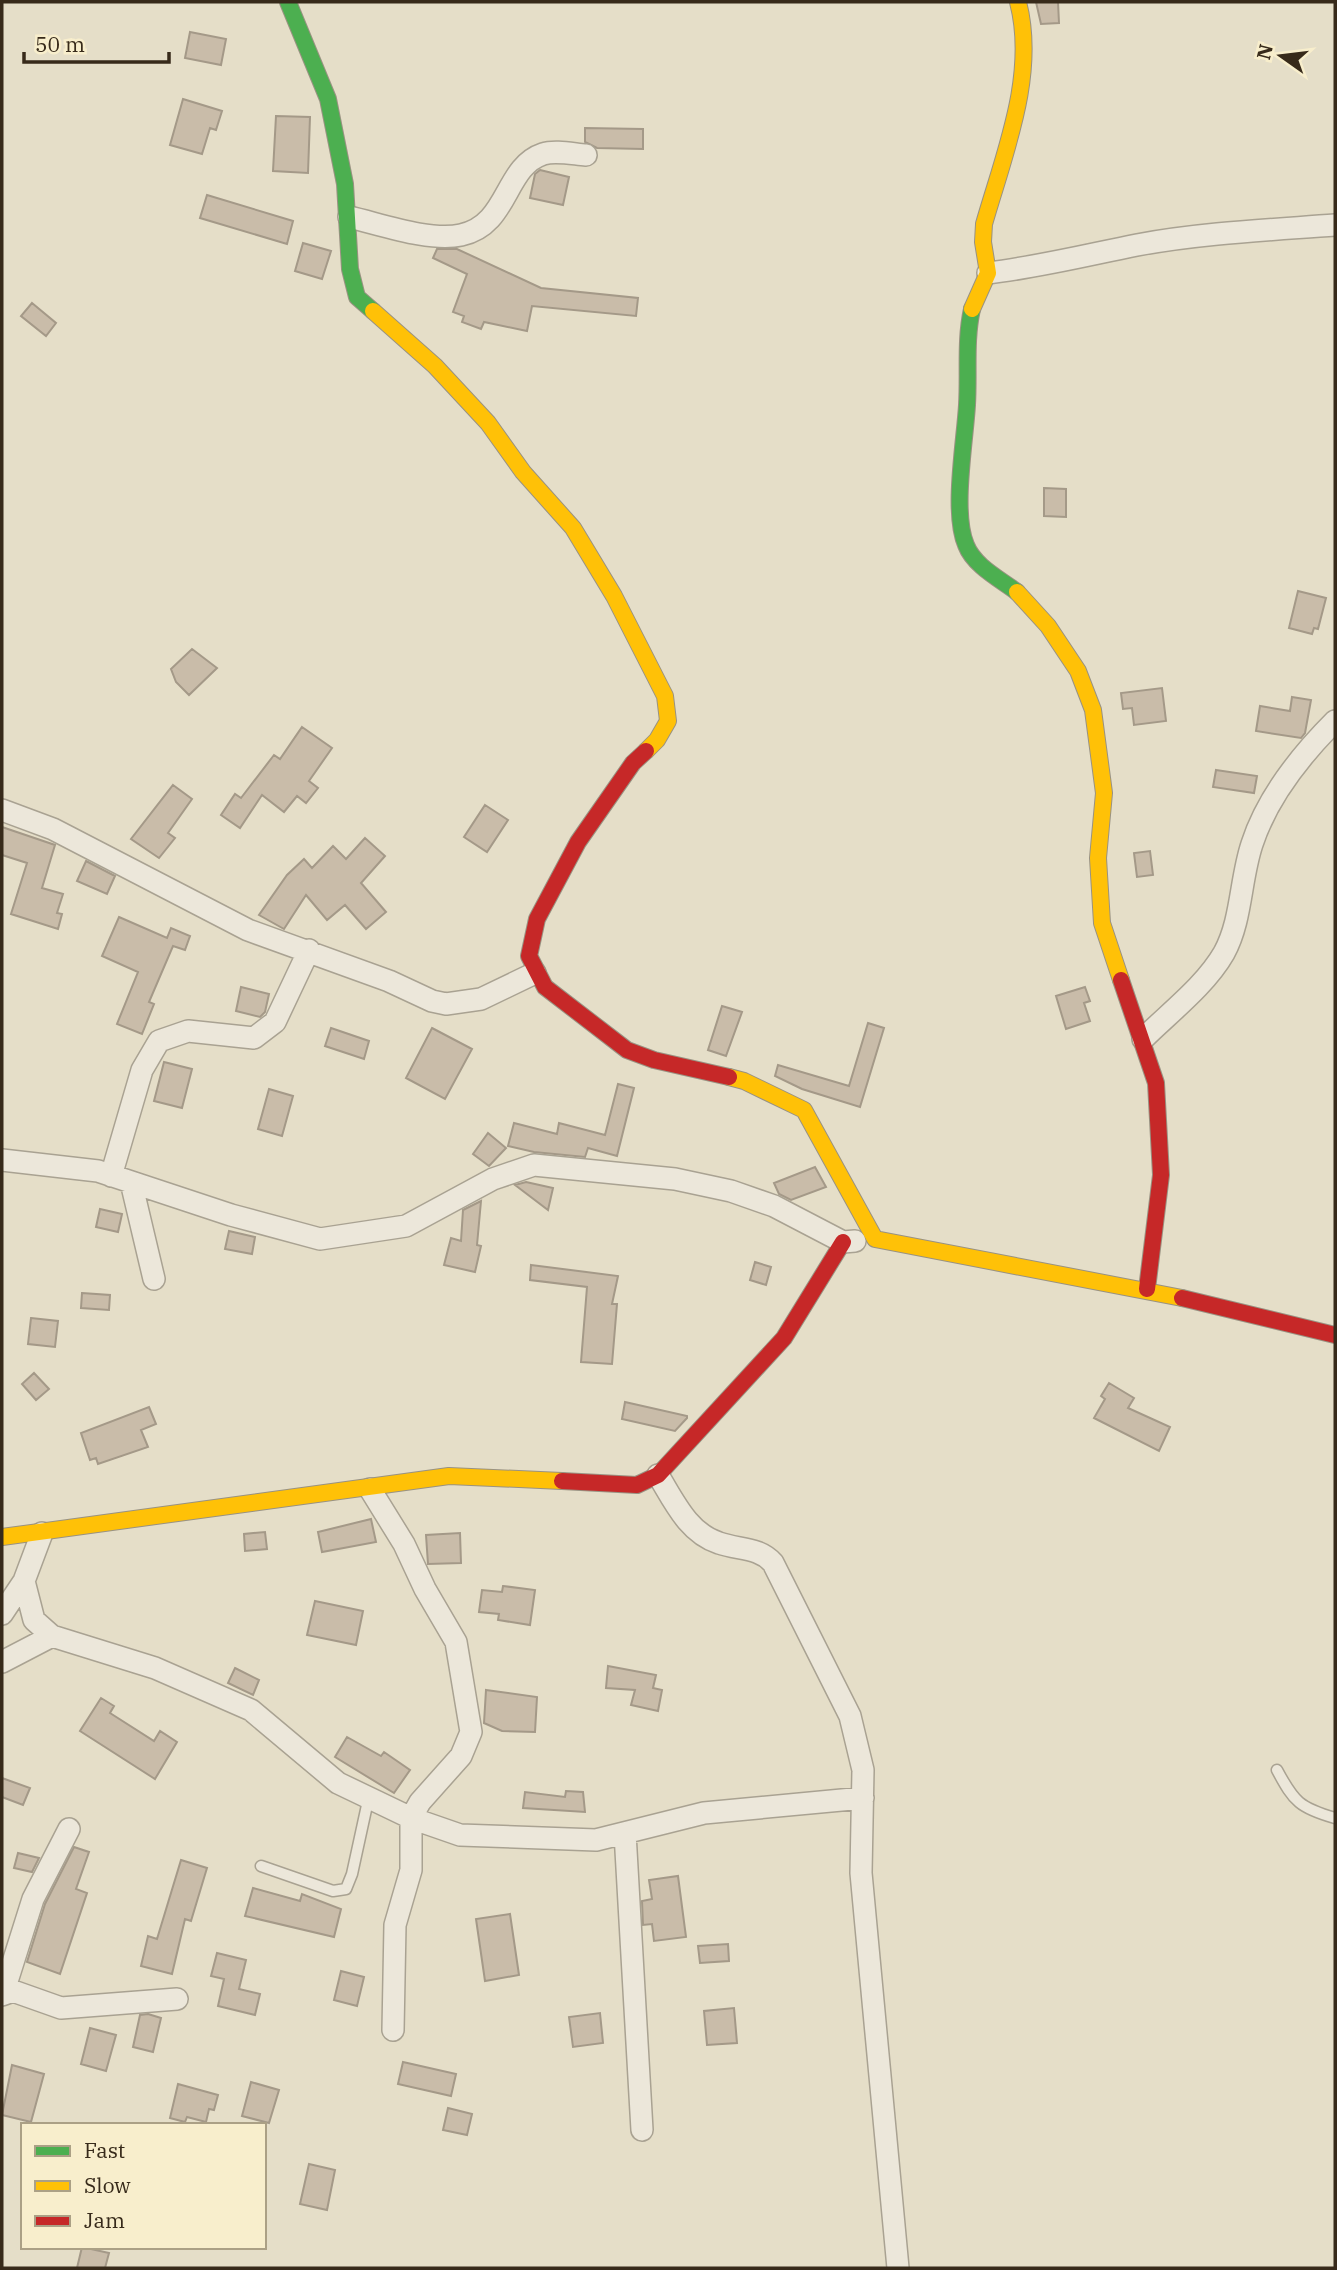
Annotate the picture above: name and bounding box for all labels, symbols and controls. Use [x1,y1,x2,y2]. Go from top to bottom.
scale bar [24,21,170,65]
north arrow [1246,21,1316,91]
text: 50 m [35,30,85,58]
text: N [1251,42,1278,62]
legend [21,2123,266,2249]
text: Fast [84,2136,125,2164]
text: Slow [84,2171,131,2199]
text: Jam [84,2206,125,2234]

